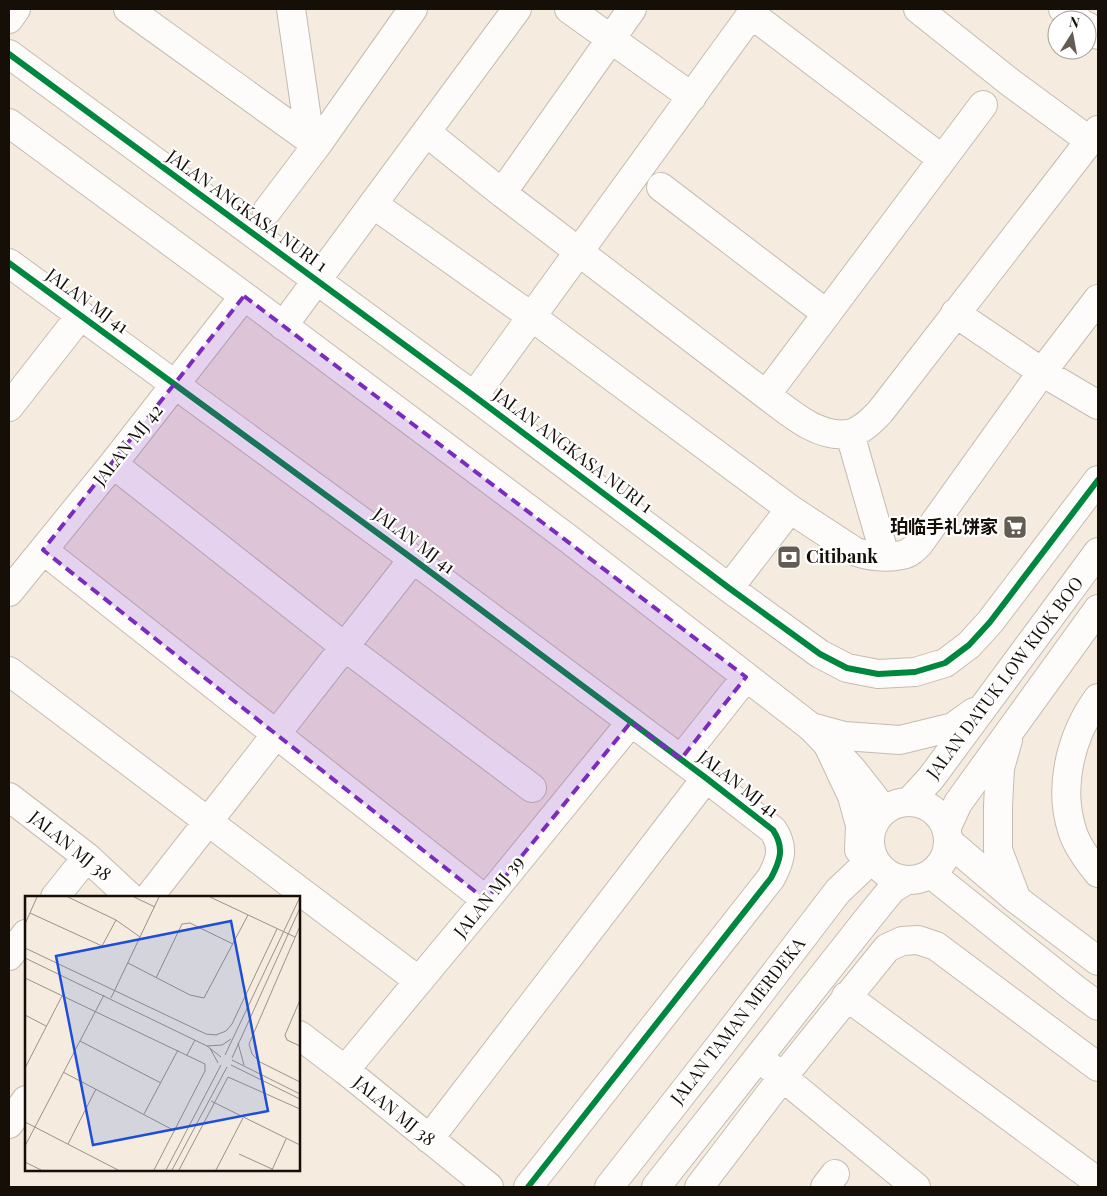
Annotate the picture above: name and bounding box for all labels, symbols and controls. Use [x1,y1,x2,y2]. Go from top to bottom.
north arrow [1047,10,1097,60]
text: N [1068,11,1081,32]
street label: JALAN ANGKASA NURI 1 [161,143,333,277]
street label: JALAN MJ 41 [41,261,134,338]
street label: JALAN ANGKASA NURI 1 [488,382,658,518]
street label: JALAN MJ 42 [86,399,168,491]
street label: JALAN MJ 41 [368,501,461,579]
place label: 珀临手礼饼家 [890,514,998,538]
supermarket icon: 珀临手礼饼家 [1002,514,1028,540]
bank icon: Citibank [776,544,802,570]
place label: Citibank [806,544,878,568]
street label: JALAN DATUK LOW KIOK BOO [920,571,1088,784]
street label: JALAN MJ 41 [692,743,784,823]
street label: JALAN MJ 38 [24,804,117,886]
street label: JALAN MJ 39 [447,850,529,943]
inset map [25,896,300,1171]
street label: JALAN TAMAN MERDEKA [664,932,810,1109]
street label: JALAN MJ 38 [348,1069,441,1151]

